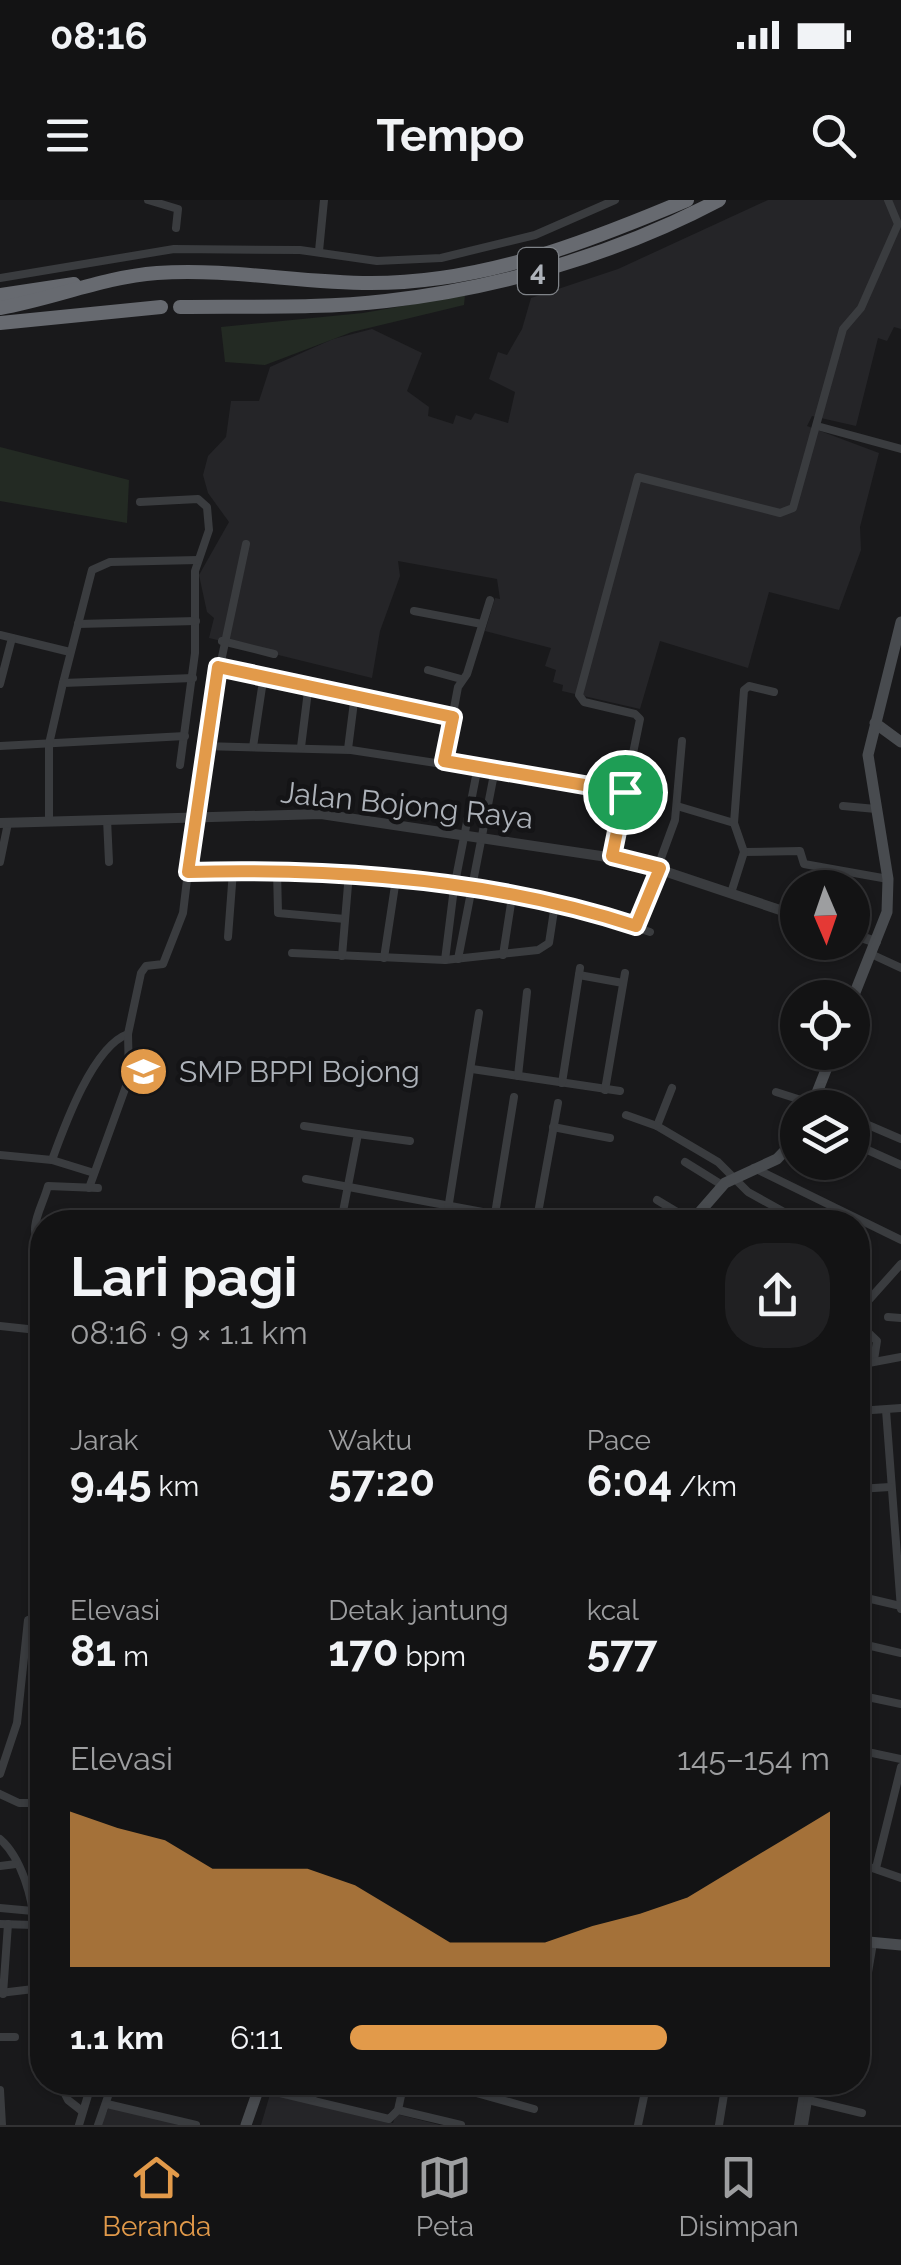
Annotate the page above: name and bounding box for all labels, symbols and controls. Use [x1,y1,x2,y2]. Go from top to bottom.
text: 08:16 [50,13,148,58]
icon: menu [40,108,95,163]
icon: search [806,108,861,163]
text: Tempo [376,109,525,162]
road number: 4 [518,248,558,294]
pin [583,750,668,835]
icon: arrive [598,765,653,820]
street label: Jalan Bojong Raya [279,774,535,836]
north arrow [780,870,870,960]
map controls [780,870,870,1180]
button: locate [780,980,870,1070]
school or university icon: SMP BPPI Bojong [118,1045,170,1097]
place label: SMP BPPI Bojong [179,1054,420,1089]
button: layers [780,1090,870,1180]
button: share [725,1243,830,1348]
text: Lari pagi [70,1244,298,1309]
text: 08:16 · 9 × 1.1 km [70,1314,308,1351]
text: Jarak [70,1424,138,1457]
text: Waktu [328,1424,412,1457]
text: Pace [587,1424,651,1457]
text: 9.45 [70,1457,151,1506]
text: 57:20 [328,1457,435,1506]
text: 6:04 [587,1457,672,1506]
text: km [151,1470,199,1503]
text: /km [672,1470,737,1503]
text: Elevasi [70,1594,160,1627]
text: Detak jantung [328,1594,509,1627]
text: kcal [587,1594,639,1627]
text: 81 [70,1627,116,1676]
text: 170 [328,1627,398,1676]
text: 577 [587,1627,657,1676]
text: m [116,1640,149,1673]
text: bpm [398,1640,466,1673]
text: Elevasi [70,1740,173,1777]
text: 145–154 m [677,1740,830,1777]
text: 1.1 km [70,2019,164,2056]
text: 6:11 [230,2019,283,2056]
tab: Beranda [102,2150,211,2243]
tab: Peta [416,2150,474,2243]
tab: Disimpan [678,2150,799,2243]

